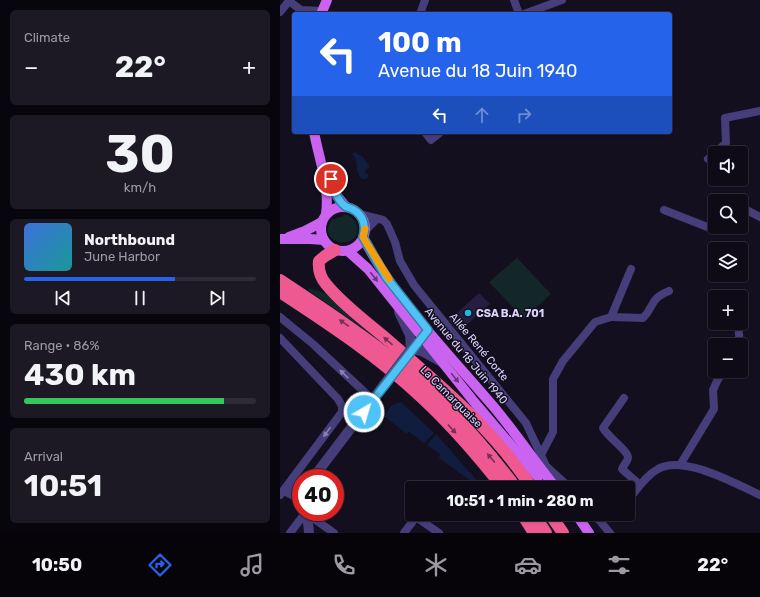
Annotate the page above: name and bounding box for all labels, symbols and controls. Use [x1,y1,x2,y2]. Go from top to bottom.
text: 100 m [378,26,462,59]
icon: left [312,28,364,80]
text: Climate [24,30,70,45]
text: 22° [115,49,166,85]
text: − [24,54,38,81]
text: + [242,54,256,81]
text: Avenue du 18 Juin 1940 [378,60,578,82]
icon: left [429,104,451,126]
icon: ahead [471,104,493,126]
icon: right [513,104,535,126]
text: 30 [105,123,175,185]
map controls [708,146,748,378]
button: sound [708,146,748,186]
pin [314,162,348,196]
icon: arrive [320,168,342,190]
text: km/h [124,180,156,195]
button: search [708,194,748,234]
text: Northbound [84,231,175,249]
button: layers [708,242,748,282]
text: June Harbor [84,249,160,264]
one-way arrow [370,272,378,283]
icon: previous [52,287,74,309]
icon: pause [129,287,151,309]
icon: next [206,287,228,309]
button: + [708,290,748,330]
street label: Avenue du 18 Juin 1940 [422,305,510,407]
place label: CSA B.A. 701 [476,307,544,320]
marker: CSA B.A. 701 [463,308,473,318]
street label: Allée René Corte [447,310,511,384]
one-way arrow [339,319,349,327]
one-way arrow [383,336,394,345]
text: Range · 86% [24,338,99,353]
button: − [708,338,748,378]
text: 430 km [24,357,136,393]
street label: La Camarguaise [417,363,485,431]
one-way arrow [339,369,349,378]
one-way arrow [451,373,460,384]
position arrow [343,391,385,433]
one-way arrow [448,424,457,434]
one-way arrow [323,427,332,438]
text: Arrival [24,449,63,464]
one-way arrow [487,452,496,463]
text: 10:51 [24,468,102,504]
speed limit sign: 40 [292,469,344,521]
text: 10:51 · 1 min · 280 m [446,492,594,510]
icon: directions [146,551,174,579]
icon: music [238,551,266,579]
icon: phone [330,551,358,579]
icon: climate [422,551,450,579]
icon: car [514,551,542,579]
icon: filters [605,551,633,579]
text: 10:50 [32,554,82,576]
text: 22° [697,554,728,576]

